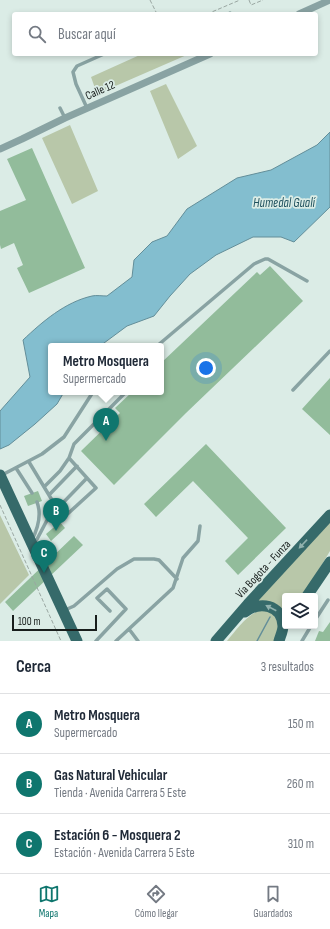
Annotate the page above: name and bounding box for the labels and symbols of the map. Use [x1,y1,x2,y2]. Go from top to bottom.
street label: Calle 12 [83,77,117,104]
water label: Humedal Gualí [253,195,317,211]
your location [196,358,216,378]
pin: A [93,408,119,441]
pin: B [43,498,69,531]
street label: Vía Bogota - Funza [233,537,294,602]
one-way arrow [299,539,308,549]
pin: C [31,540,57,573]
one-way arrow [265,605,276,612]
scale bar [12,613,97,632]

